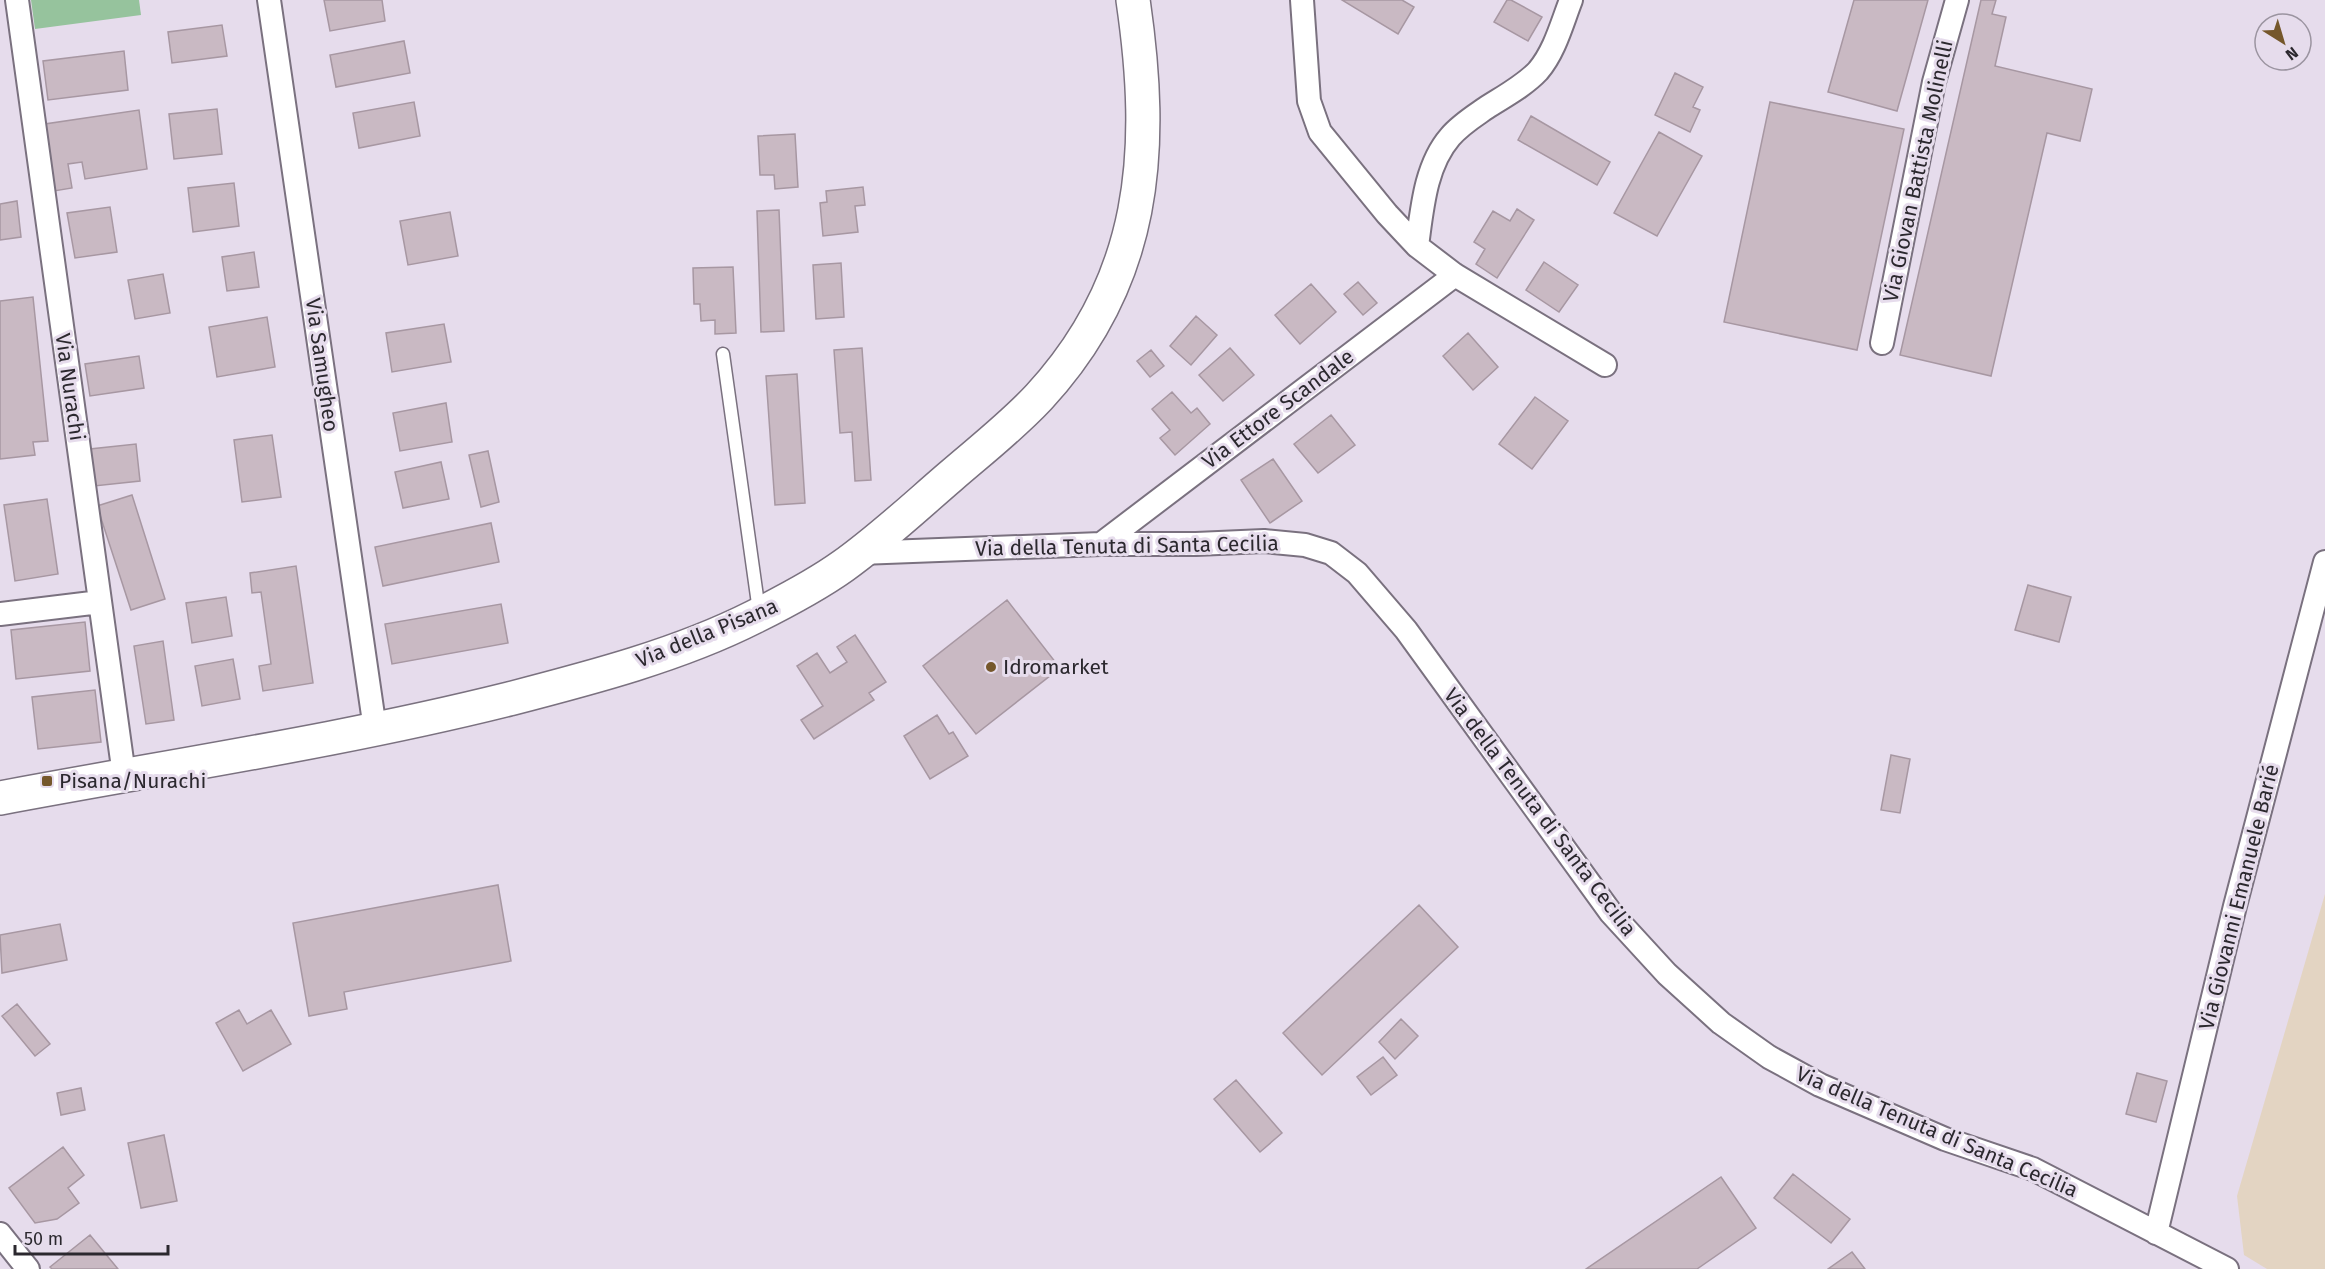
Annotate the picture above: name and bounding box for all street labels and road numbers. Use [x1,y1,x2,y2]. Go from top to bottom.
street label: Via Giovan Battista Molinelli [1877,38,1959,304]
street label: Via Samugheo [300,297,344,433]
street label: Via Nurachi [50,332,90,442]
street label: Via Ettore Scandale [1197,343,1359,475]
street label: Via della Tenuta di Santa Cecilia [975,530,1279,562]
street label: Via della Pisana [632,593,782,673]
street label: Via della Tenuta di Santa Cecilia [1438,683,1642,941]
street label: Via Giovanni Emanuele Barié [2193,762,2285,1032]
street label: Via della Tenuta di Santa Cecilia [1792,1061,2082,1203]

